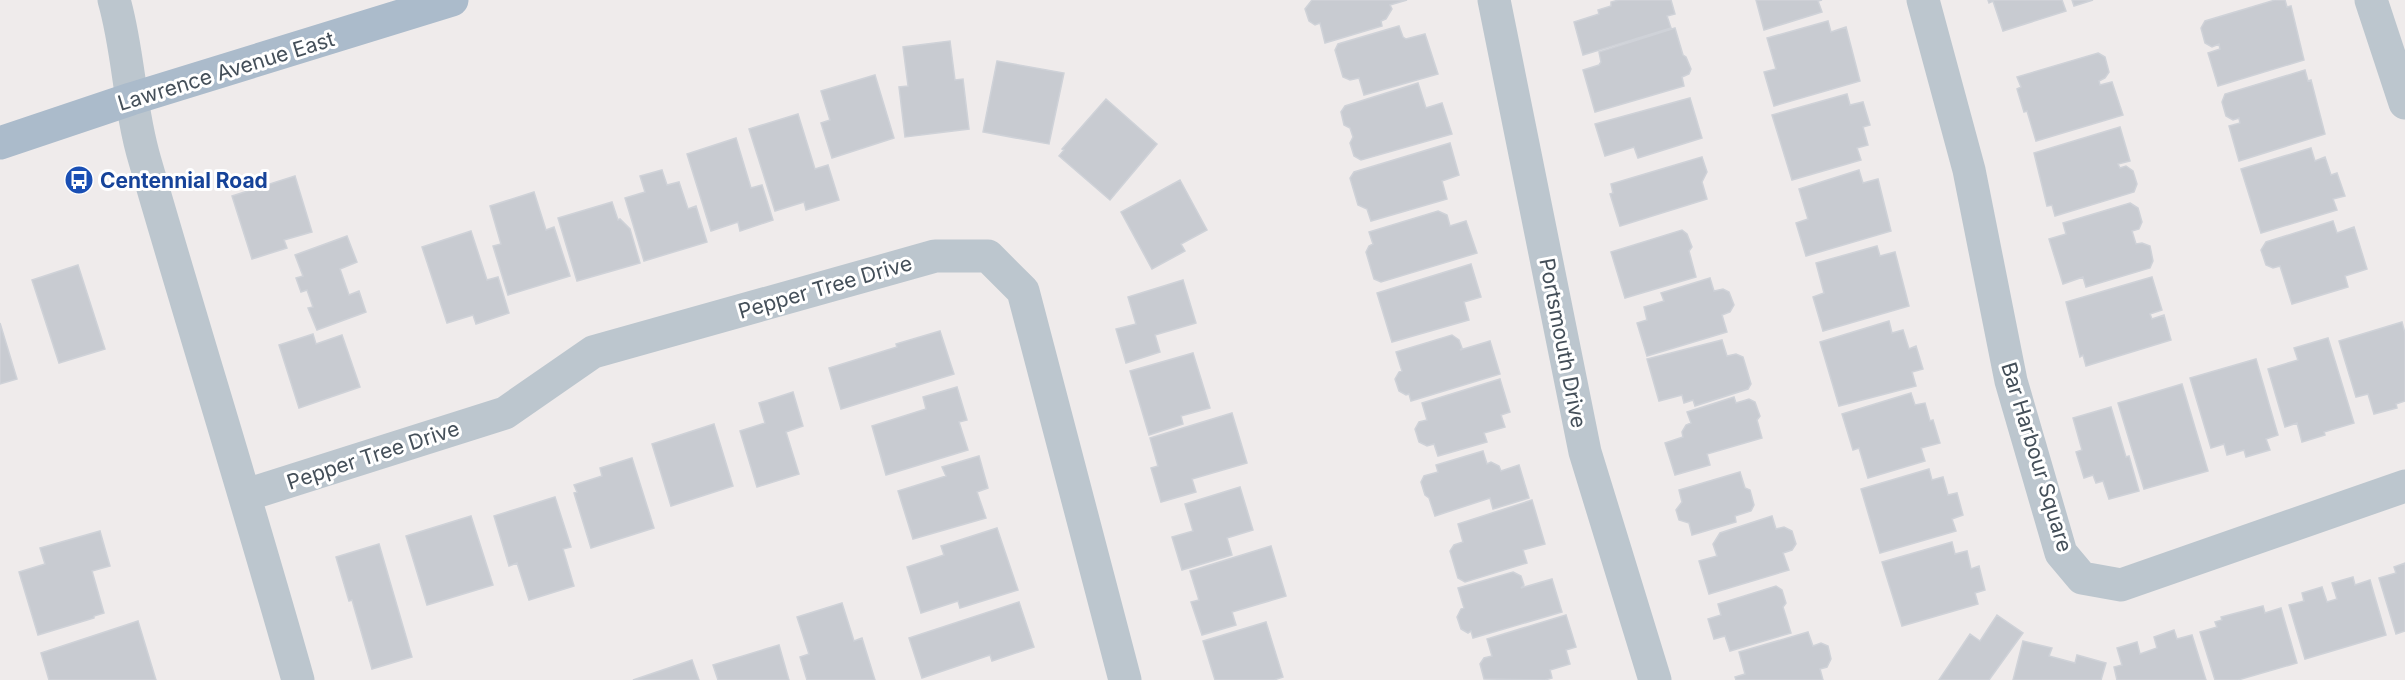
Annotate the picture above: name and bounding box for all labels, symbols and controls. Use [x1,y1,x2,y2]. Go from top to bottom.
street label: Lawrence Avenue East [115,26,337,116]
bus stop icon: Centennial Road [63,164,95,196]
place label: Centennial Road [100,168,268,193]
street label: Pepper Tree Drive [735,250,915,324]
street label: Portsmouth Drive [1534,256,1592,430]
street label: Bar Harbour Square [1996,359,2078,555]
street label: Pepper Tree Drive [284,415,462,495]

